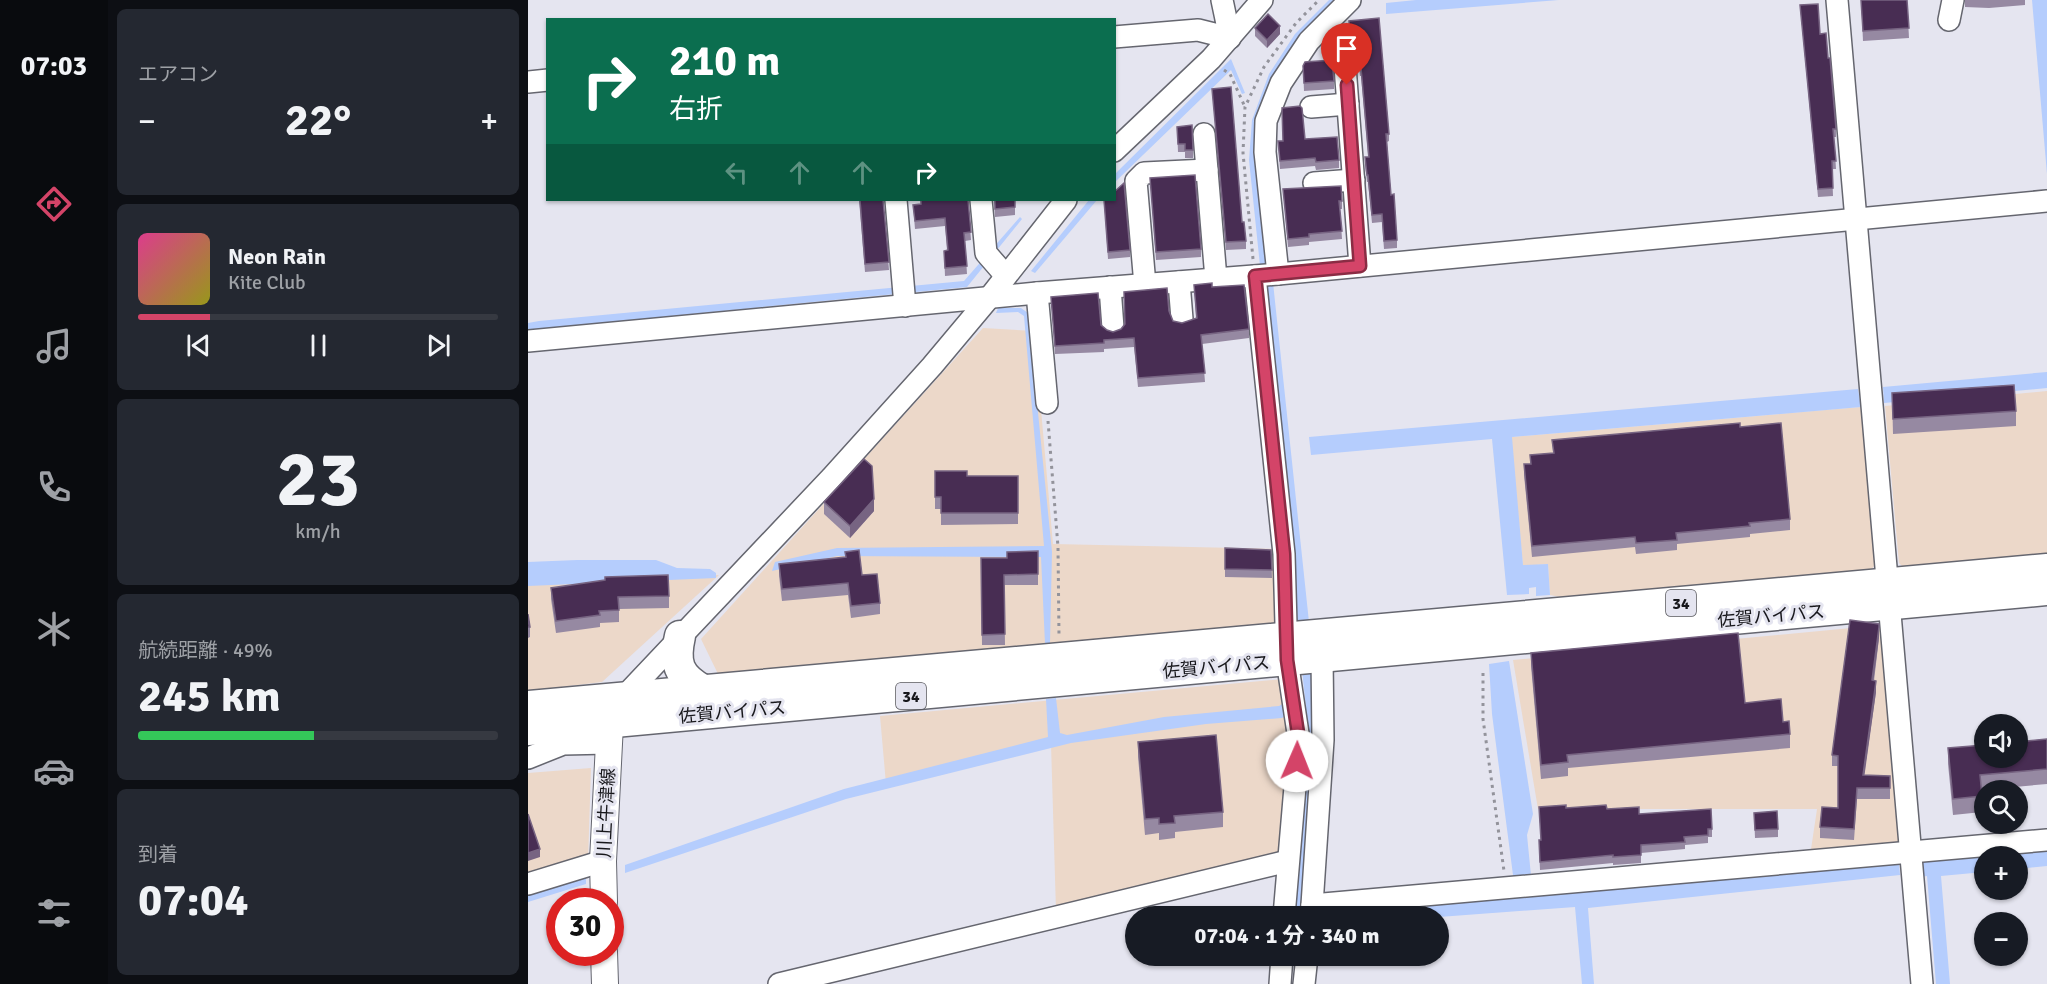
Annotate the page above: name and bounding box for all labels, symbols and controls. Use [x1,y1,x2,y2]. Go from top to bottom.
pin [1321,23,1372,85]
icon: arrive [1330,32,1363,65]
text: 210 m [669,36,780,87]
icon: right [570,42,648,120]
text: 07:03 [21,50,87,83]
text: エアコン [138,62,218,87]
text: 22° [285,93,351,148]
text: 右折 [669,93,723,126]
text: − [138,101,156,142]
text: + [480,101,498,142]
icon: left [720,156,753,189]
icon: ahead [783,156,816,189]
icon: ahead [846,156,879,189]
icon: right [909,156,942,189]
icon: directions [33,183,75,225]
text: Neon Rain [228,243,326,270]
text: Kite Club [228,270,306,295]
icon: music [33,325,75,367]
icon: previous [182,329,215,362]
icon: pause [302,329,335,362]
icon: next [422,329,455,362]
text: 23 [276,432,360,528]
icon: phone [33,466,75,508]
text: km/h [295,519,341,544]
road number: 34 [1666,590,1696,616]
street label: 佐賀バイパス [1716,600,1826,632]
icon: climate [33,608,75,650]
text: 航続距離 · 49% [138,638,273,663]
street label: 佐賀バイパス [1161,651,1271,683]
text: 245 km [138,669,281,724]
road number: 34 [896,683,926,709]
street label: 佐賀バイパス [677,696,787,728]
map controls [1974,714,2028,966]
button: sound [1974,714,2028,768]
position arrow [1265,729,1329,793]
icon: car [33,750,75,792]
street label: 川上牛津線 [593,767,619,859]
button: search [1974,780,2028,834]
text: 到着 [138,842,178,867]
button: + [1974,846,2028,900]
text: 07:04 [138,873,248,928]
speed limit sign: 30 [546,888,624,966]
icon: filters [33,892,75,934]
button: − [1974,912,2028,966]
text: 07:04 · 1 分 · 340 m [1195,922,1379,949]

